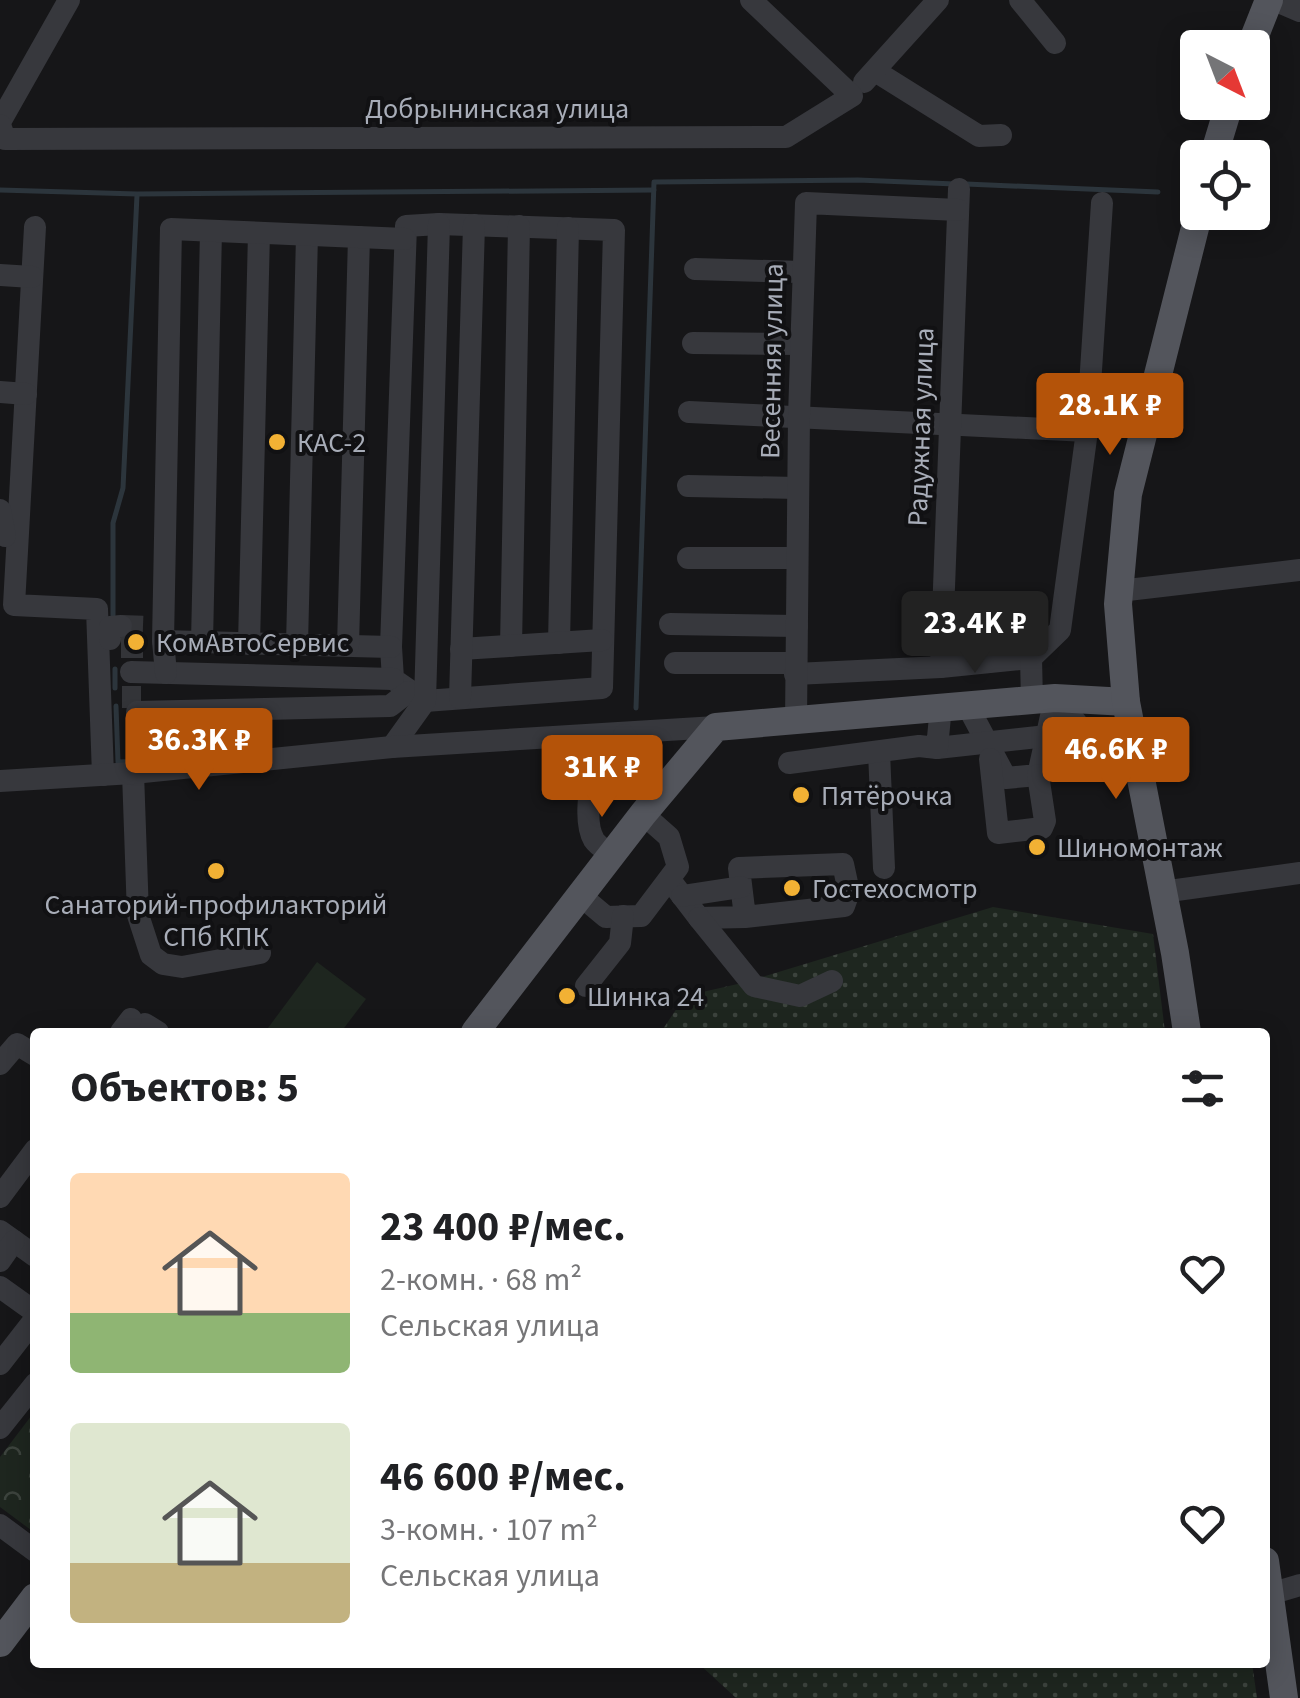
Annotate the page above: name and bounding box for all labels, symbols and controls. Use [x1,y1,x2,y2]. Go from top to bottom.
north arrow [1180,30,1270,120]
map controls [1180,30,1270,230]
street label: Добрынинская улица [365,89,629,129]
button: locate [1180,140,1270,230]
street label: Весенняя улица [750,263,794,459]
street label: Радужная улица [898,327,944,527]
pin: 28.1K ₽ [1018,373,1202,458]
text: 28.1K ₽ [1058,382,1162,428]
place label: КАС-2 [297,423,366,463]
marker: КАС-2 [266,431,288,453]
pin: 23.4K ₽ [883,591,1067,676]
text: 23.4K ₽ [923,600,1027,646]
place label: КомАвтоСервис [156,623,350,663]
marker: КомАвтоСервис [125,631,147,653]
pin: 36.3K ₽ [107,708,291,793]
text: 36.3K ₽ [147,717,251,763]
pin: 46.6K ₽ [1024,717,1208,802]
text: 46.6K ₽ [1064,726,1168,772]
pin: 31K ₽ [532,735,672,820]
text: 31K ₽ [564,744,640,790]
place label: Пятёрочка [821,776,953,816]
marker: Пятёрочка [790,784,812,806]
place label: Шиномонтаж [1057,828,1223,868]
marker: Шиномонтаж [1026,836,1048,858]
marker: Санаторий-профилакторий СПб КПК [205,860,227,882]
place label: Гостехосмотр [812,869,978,909]
marker: Гостехосмотр [781,877,803,899]
place label: Санаторий-профилакторий СПб КПК [45,885,387,957]
place label: Шинка 24 [587,977,704,1017]
marker: Шинка 24 [556,985,578,1007]
text: Объектов: 5 [70,1058,299,1118]
icon: filters [1175,1061,1230,1116]
text: 23 400 ₽/мес. [380,1197,626,1257]
icon: home [150,1213,270,1333]
icon: heart [1175,1246,1230,1301]
text: 2-комн. · 68 m² [380,1257,582,1303]
text: Сельская улица [380,1303,600,1349]
text: 46 600 ₽/мес. [380,1447,626,1507]
icon: home [150,1463,270,1583]
icon: heart [1175,1496,1230,1551]
text: 3-комн. · 107 m² [380,1507,598,1553]
text: Сельская улица [380,1553,600,1599]

